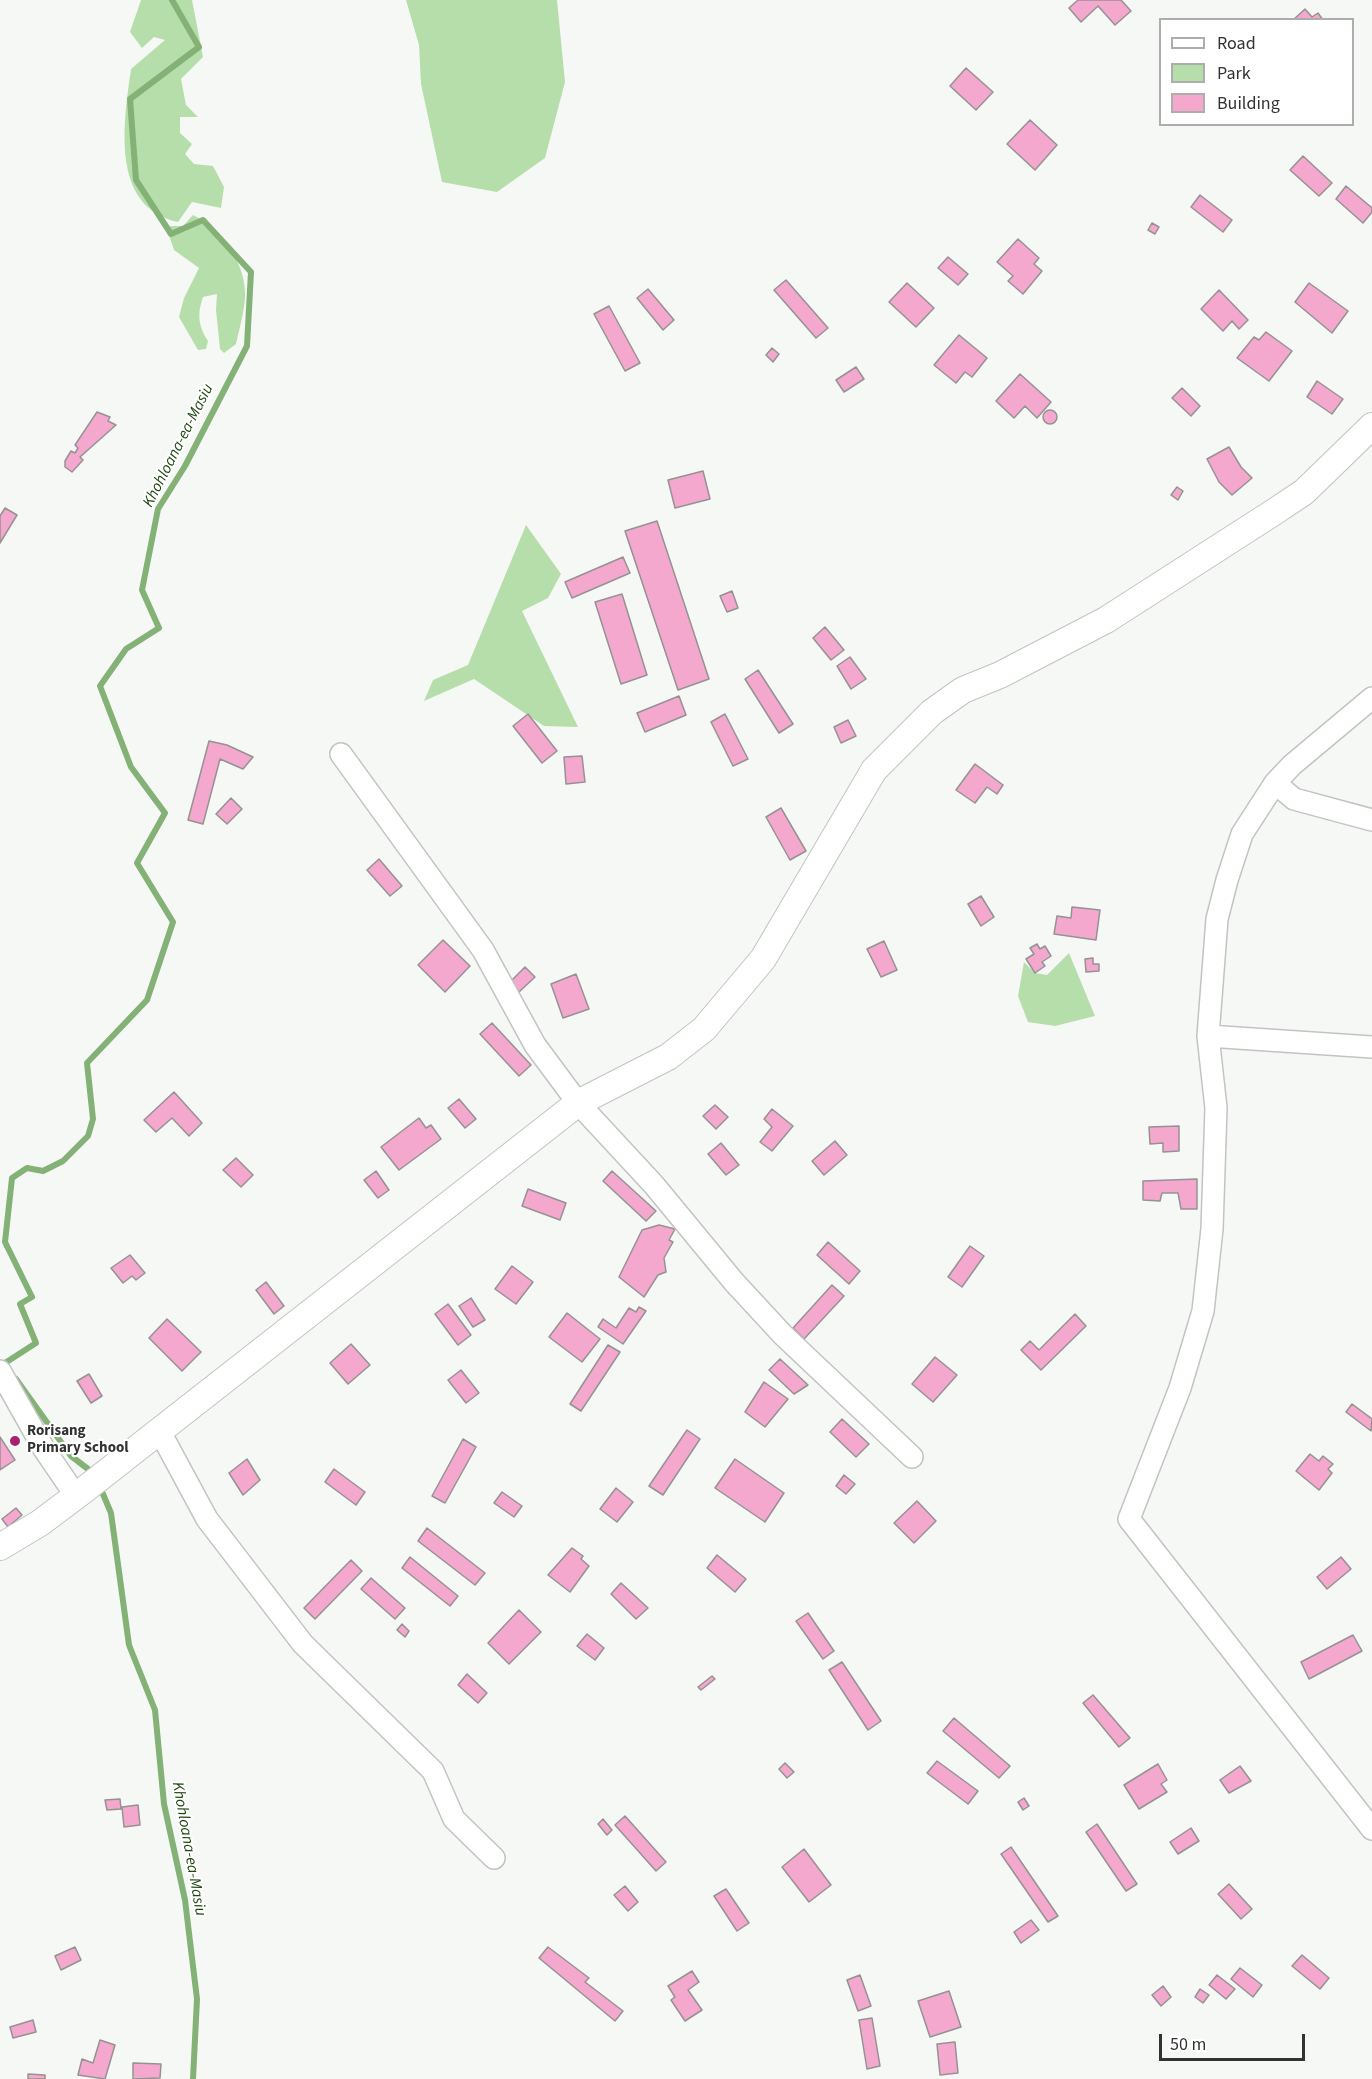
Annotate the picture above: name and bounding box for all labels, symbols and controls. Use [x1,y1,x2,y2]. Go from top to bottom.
legend [1159,18,1354,126]
text: Road [1217,31,1256,56]
text: Park [1217,61,1251,86]
text: Building [1217,91,1280,116]
water label: Khohloana-ea-Masiu [140,381,218,511]
place label: Rorisang Primary School [27,1423,129,1458]
marker: Rorisang Primary School [8,1434,22,1448]
water label: Khohloana-ea-Masiu [167,1780,209,1918]
scale bar [1162,2022,1308,2060]
text: 50 m [1170,2032,1206,2057]

